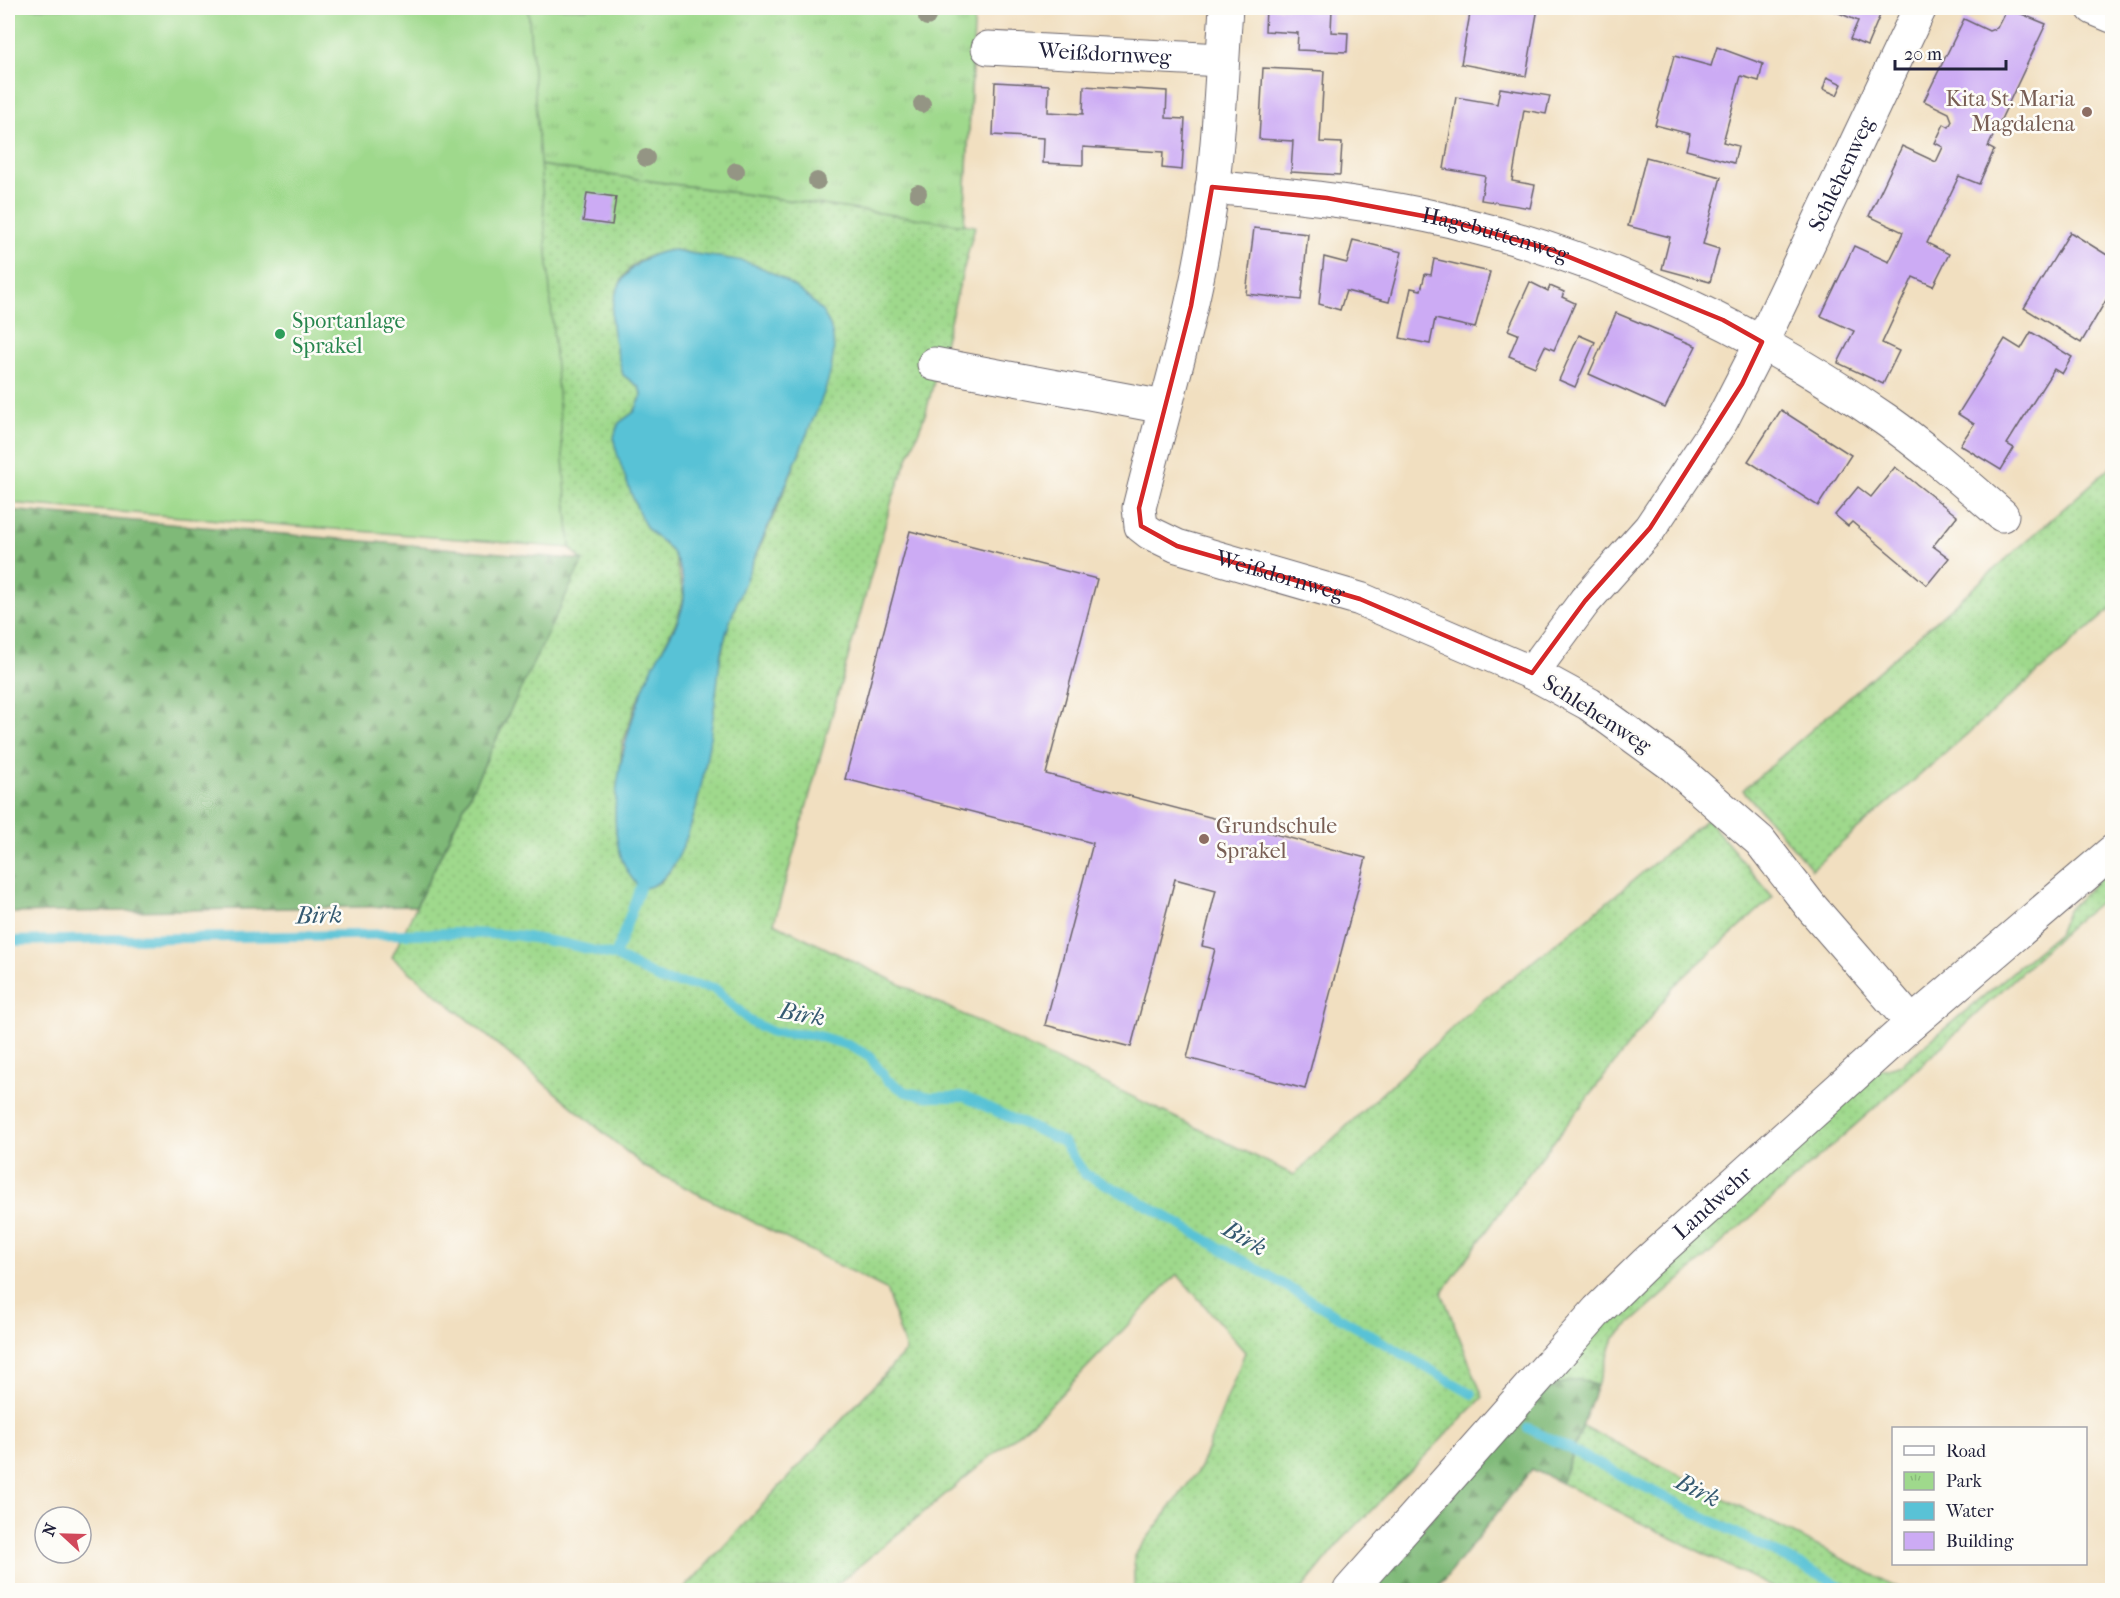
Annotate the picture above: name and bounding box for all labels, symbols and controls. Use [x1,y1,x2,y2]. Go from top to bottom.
scale bar [1895,33,2006,71]
street label: Weißdornweg [1037,38,1172,70]
text: 20 m [1904,44,1942,65]
place label: Kita St. Maria Magdalena [1945,86,2076,137]
marker: Kita St. Maria Magdalena [2080,105,2094,119]
street label: Schlehenweg [1803,112,1880,236]
street label: Hagebuttenweg [1420,202,1573,268]
place label: Sportanlage Sprakel [292,308,406,359]
marker: Sportanlage Sprakel [273,327,287,341]
street label: Weißdornweg [1212,545,1348,607]
street label: Schlehenweg [1538,669,1656,759]
place label: Grundschule Sprakel [1216,813,1337,864]
marker: Grundschule Sprakel [1197,832,1211,846]
water label: Birk [294,901,342,929]
water label: Birk [775,996,827,1032]
street label: Landwehr [1668,1160,1758,1245]
water label: Birk [1216,1213,1272,1262]
legend [1892,1427,2087,1565]
text: Road [1946,1441,1986,1462]
water label: Birk [1669,1466,1725,1513]
text: Park [1946,1471,1983,1492]
text: Water [1945,1501,1994,1522]
north arrow [33,1505,93,1565]
text: N [38,1520,61,1539]
text: Building [1946,1531,2014,1552]

